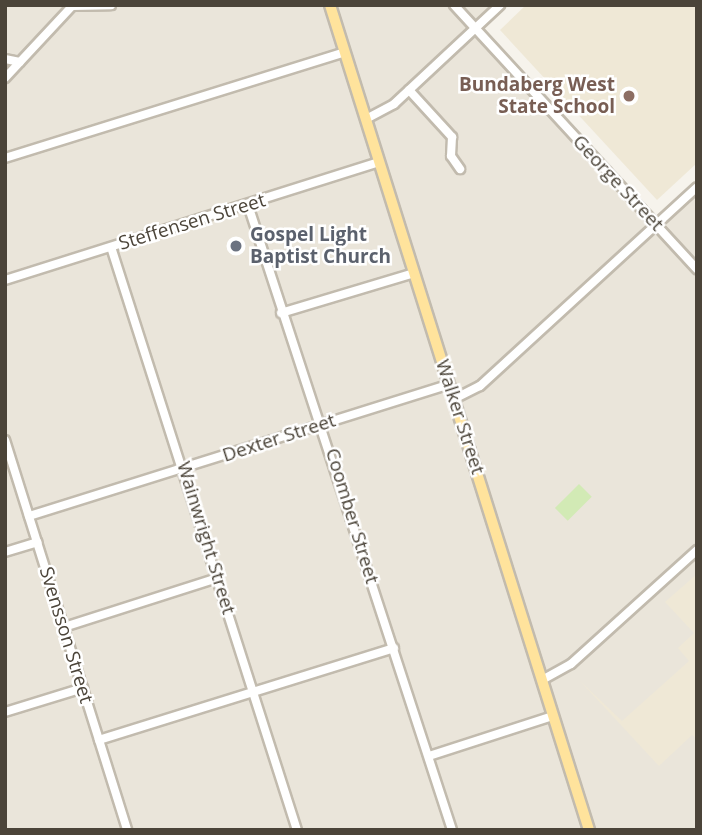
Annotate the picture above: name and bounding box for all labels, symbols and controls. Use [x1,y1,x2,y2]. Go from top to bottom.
place label: Bundaberg West State School [459,74,615,118]
marker: Bundaberg West State School [621,88,637,104]
street label: George Street [568,130,668,236]
street label: Steffensen Street [116,189,268,255]
place label: Gospel Light Baptist Church [250,224,391,268]
marker: Gospel Light Baptist Church [228,238,244,254]
street label: Walker Street [431,357,489,477]
street label: Dexter Street [220,409,338,467]
street label: Coomber Street [321,445,383,587]
street label: Wainwright Street [172,459,240,617]
street label: Svensson Street [34,564,98,706]

